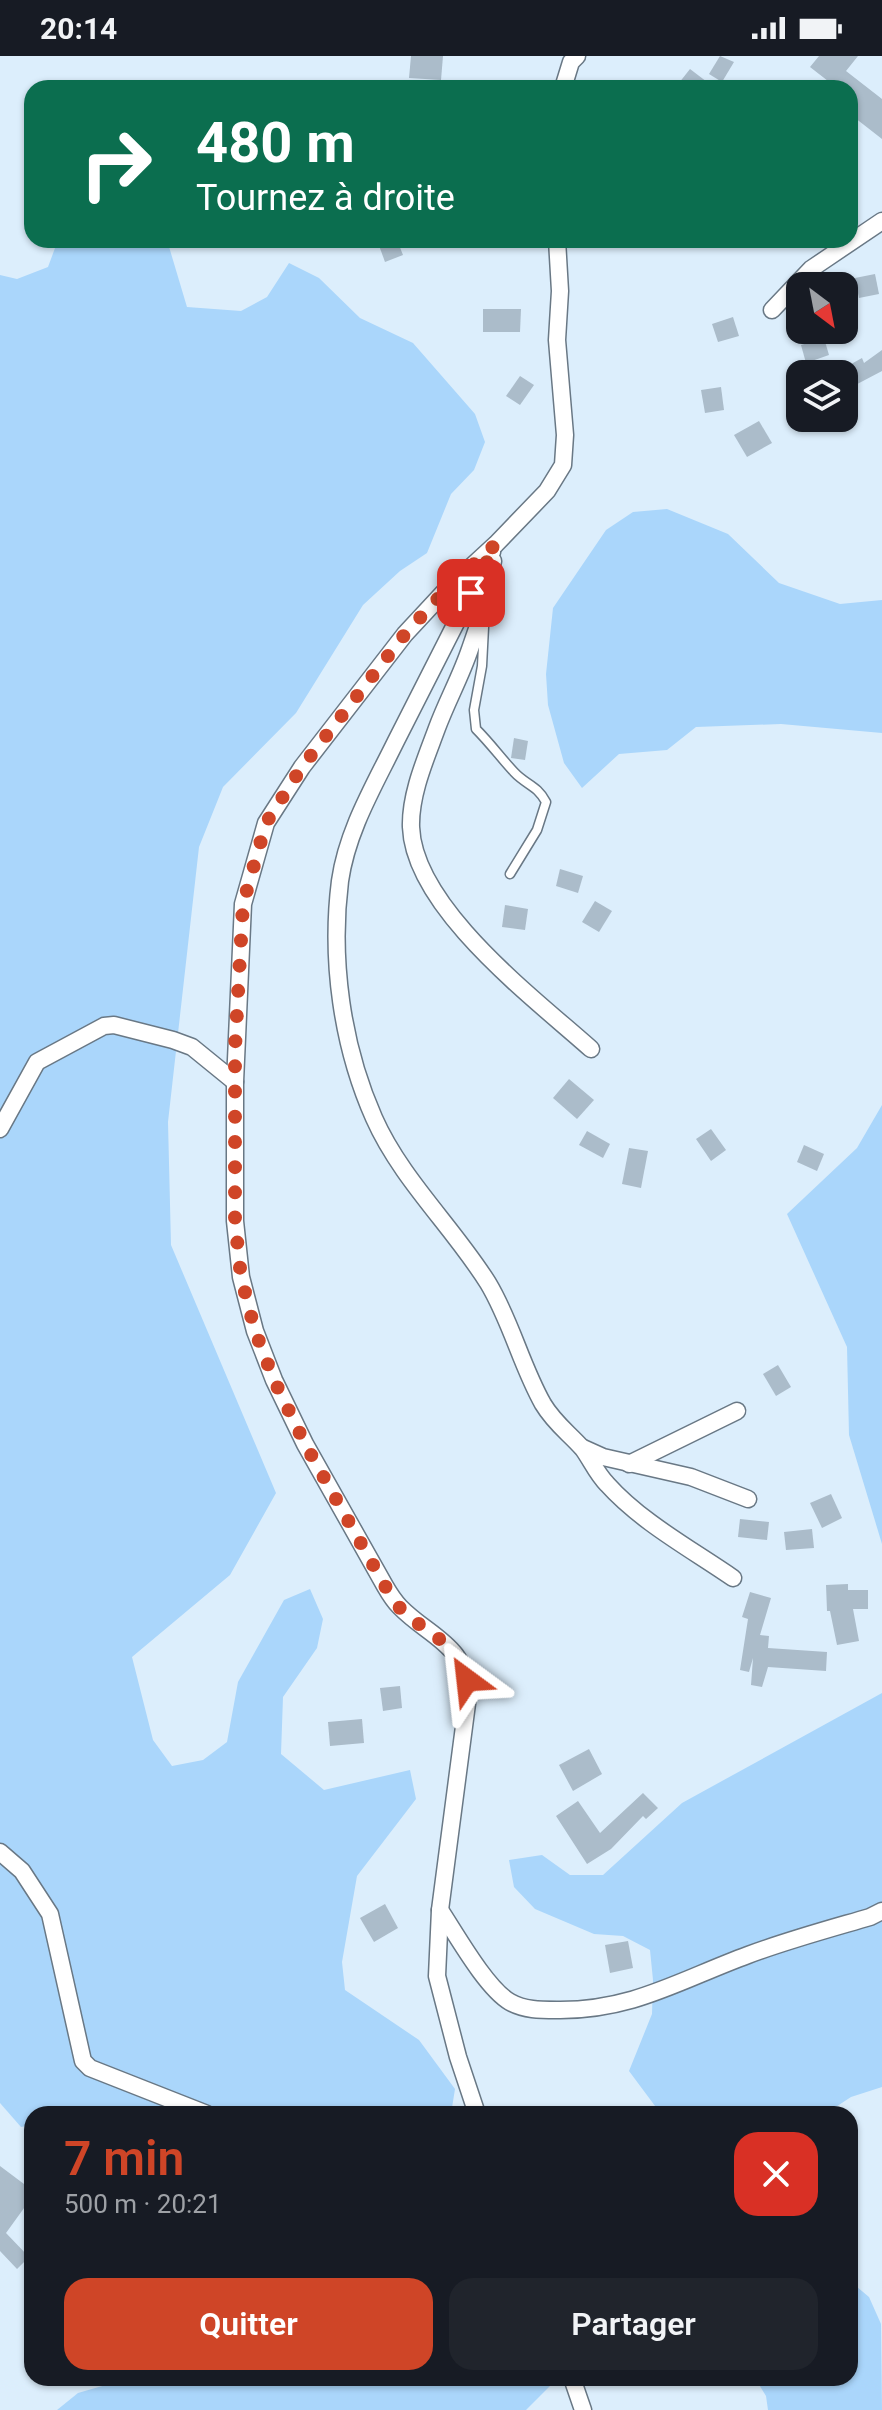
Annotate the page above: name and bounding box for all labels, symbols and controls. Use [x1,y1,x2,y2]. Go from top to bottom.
text: 20:14 [40,11,117,46]
text: 480 m [196,110,355,176]
icon: right [64,112,168,216]
text: Tournez à droite [196,177,455,219]
north arrow [786,272,858,344]
map controls [786,272,858,432]
button: layers [786,360,858,432]
pin [437,559,505,627]
icon: arrive [449,571,493,615]
position arrow [425,1638,509,1722]
text: 7 min [64,2130,184,2187]
button: close [734,2132,818,2216]
text: 500 m · 20:21 [64,2189,222,2219]
button: Quitter [64,2278,433,2370]
button: Partager [449,2278,818,2370]

